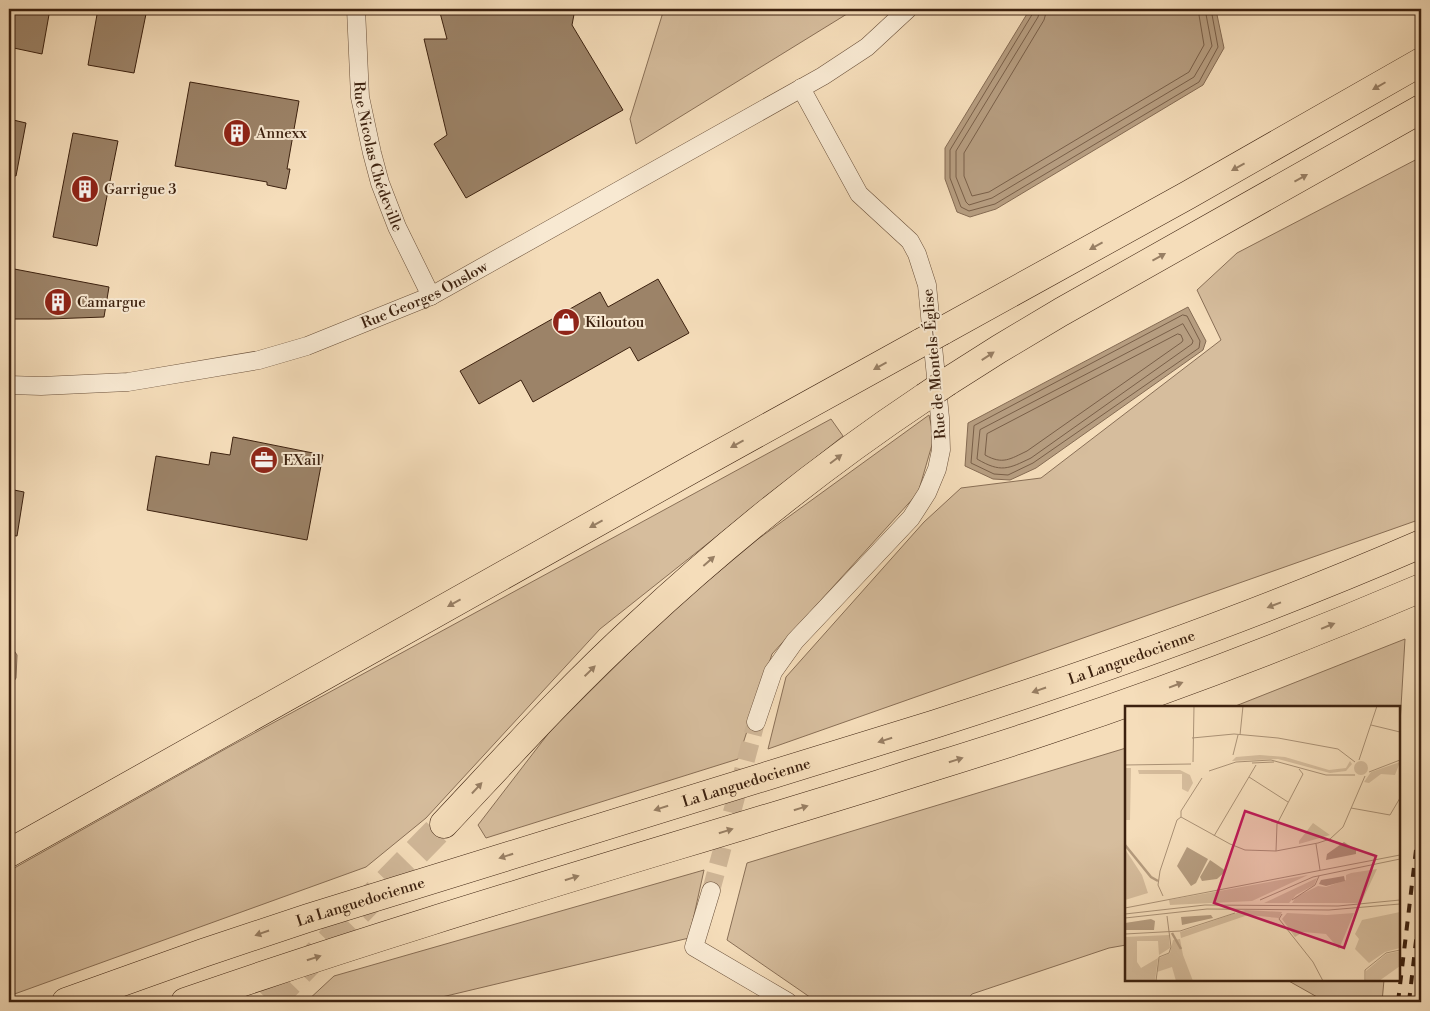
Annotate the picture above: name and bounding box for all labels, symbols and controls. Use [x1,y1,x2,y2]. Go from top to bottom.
street label: Rue Nicolas Chédeville [349,81,407,235]
one-way arrow [1372,82,1386,91]
building icon: Annexx [222,118,252,148]
place label: Annexx [255,124,307,143]
one-way arrow [1231,163,1245,171]
one-way arrow [1294,173,1307,182]
building icon: Garrigue 3 [70,174,100,204]
place label: Garrigue 3 [104,180,176,199]
one-way arrow [1089,242,1103,250]
one-way arrow [1152,253,1166,262]
street label: Rue Georges Onslow [358,257,492,333]
building icon: Camargue [43,287,73,317]
street label: Rue de Montels-Église [917,288,951,440]
place label: Camargue [77,293,146,312]
shop icon: Kiloutou [551,307,581,337]
place label: Kiloutou [585,313,645,332]
one-way arrow [981,351,995,361]
one-way arrow [872,362,887,370]
one-way arrow [731,440,744,449]
office icon: EXail [249,445,279,475]
place label: EXail [283,451,321,470]
one-way arrow [829,454,842,465]
one-way arrow [589,519,602,528]
one-way arrow [703,555,715,567]
one-way arrow [446,599,461,607]
one-way arrow [1266,601,1281,609]
one-way arrow [1320,622,1335,629]
street label: La Languedocienne [1066,626,1198,689]
one-way arrow [584,666,596,678]
one-way arrow [1169,681,1184,689]
one-way arrow [1032,687,1047,695]
inset map [1125,706,1400,981]
one-way arrow [877,737,892,744]
street label: La Languedocienne [680,754,813,812]
one-way arrow [948,755,963,763]
one-way arrow [471,783,483,795]
one-way arrow [793,803,808,811]
one-way arrow [653,805,668,813]
one-way arrow [718,826,733,834]
one-way arrow [498,853,513,861]
street label: La Languedocienne [294,873,427,931]
one-way arrow [564,873,579,881]
one-way arrow [254,930,269,938]
one-way arrow [307,954,322,962]

